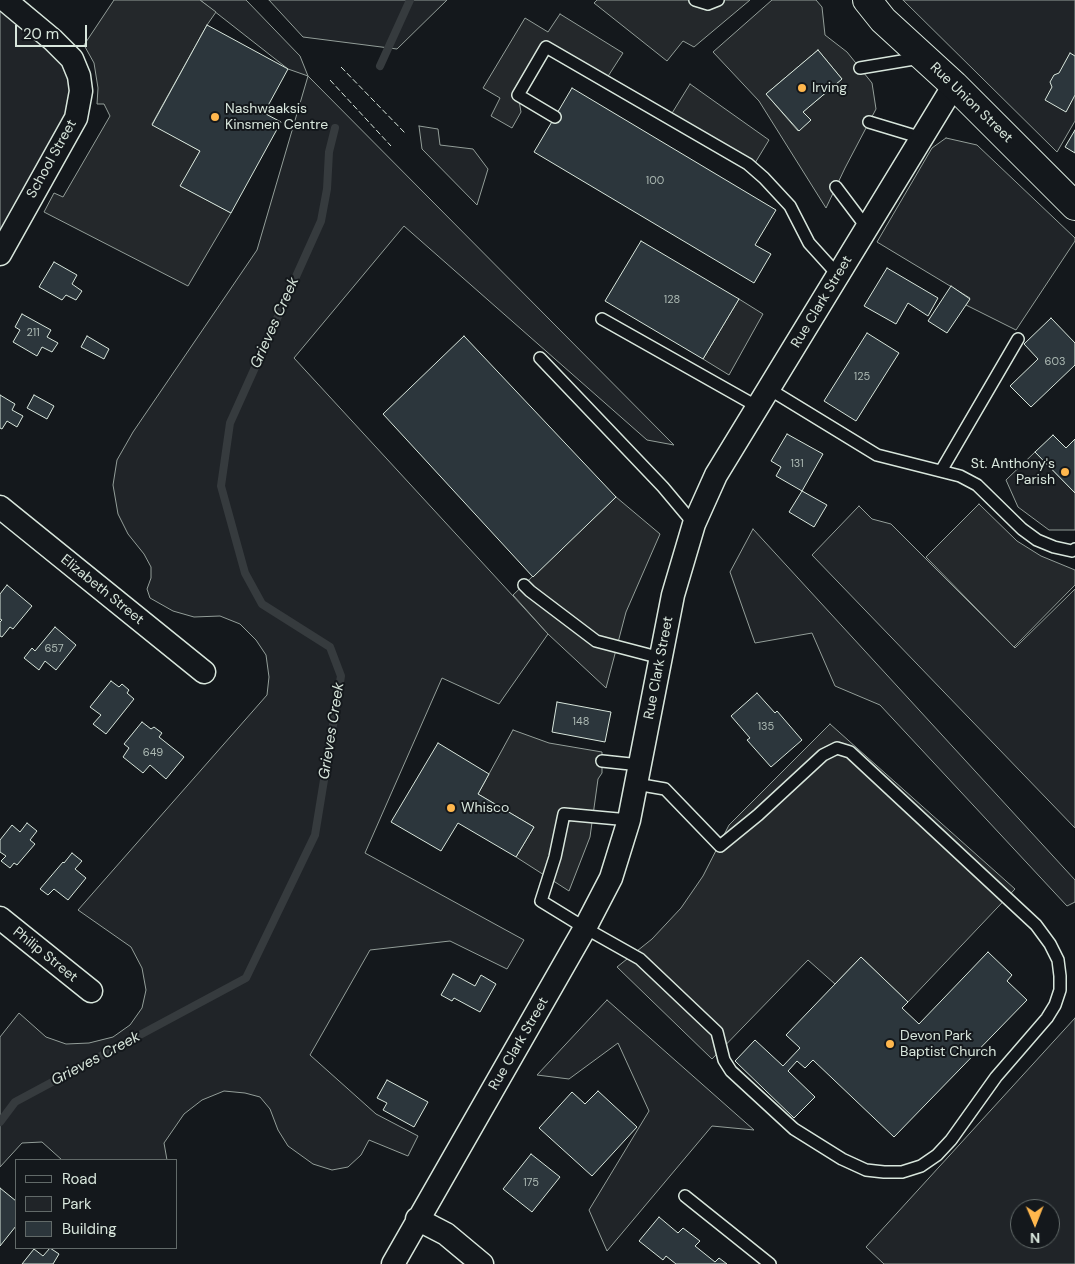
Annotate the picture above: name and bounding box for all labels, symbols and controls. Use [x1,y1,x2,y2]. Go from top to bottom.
scale bar [18,15,90,47]
text: 20 m [23,24,59,44]
street label: Rue Union Street [926,59,1016,147]
place label: Irving [812,80,847,96]
marker: Irving [796,82,808,94]
place label: Nashwaaksis Kinsmen Centre [225,101,328,134]
marker: Nashwaaksis Kinsmen Centre [209,111,221,123]
street label: School Street [23,117,81,201]
house number: 100 [646,174,664,188]
street label: Rue Clark Street [788,253,856,351]
water label: Grieves Creek [247,275,303,371]
house number: 128 [664,293,680,307]
house number: 211 [26,326,40,340]
house number: 603 [1045,355,1065,369]
house number: 125 [854,370,870,384]
place label: St. Anthony's Parish [971,456,1055,488]
house number: 131 [790,457,804,471]
marker: St. Anthony's Parish [1059,466,1071,478]
street label: Elizabeth Street [57,551,147,629]
street label: Rue Clark Street [641,615,677,721]
house number: 657 [44,642,64,656]
water label: Grieves Creek [315,681,349,781]
house number: 148 [573,715,589,729]
house number: 135 [758,720,774,734]
house number: 649 [143,746,163,760]
place label: Whisco [461,800,509,816]
marker: Whisco [445,802,457,814]
street label: Philip Street [9,924,81,986]
street label: Rue Clark Street [486,995,552,1093]
water label: Grieves Creek [49,1028,143,1090]
place label: Devon Park Baptist Church [900,1028,996,1060]
marker: Devon Park Baptist Church [884,1038,896,1050]
legend [15,1159,178,1249]
text: Road [62,1169,97,1189]
house number: 175 [523,1176,539,1190]
text: Park [62,1194,92,1214]
north arrow [1010,1199,1060,1249]
text: Building [62,1219,117,1239]
text: N [1030,1229,1041,1247]

